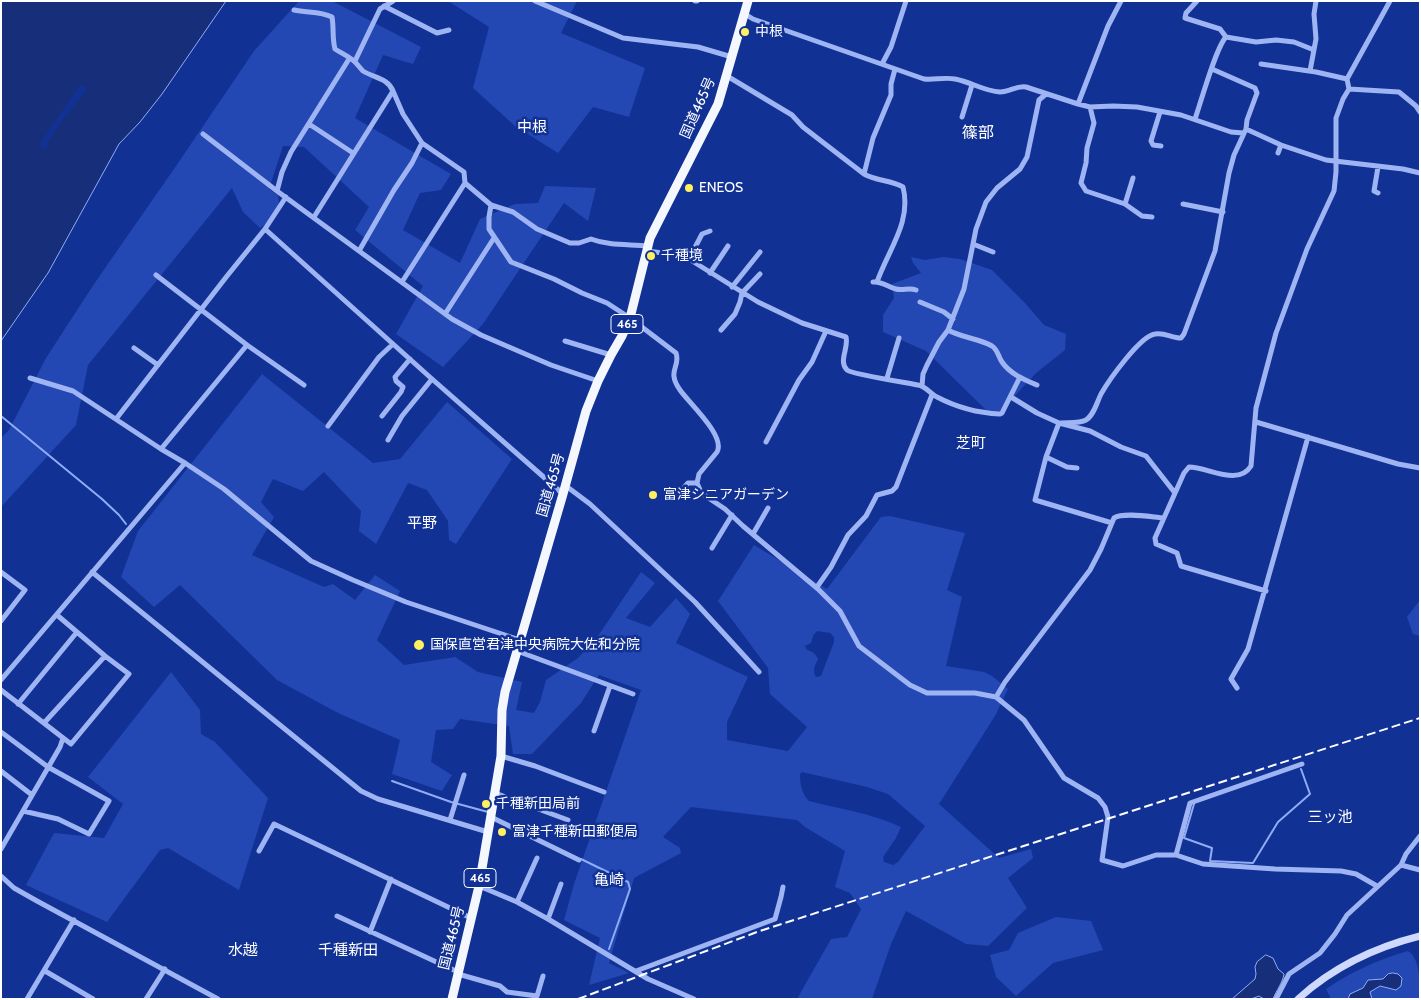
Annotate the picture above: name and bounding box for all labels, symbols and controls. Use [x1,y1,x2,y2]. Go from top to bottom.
place label: 中根 [755,24,783,40]
marker: 中根 [739,26,751,38]
street label: 国道465号 [677,75,719,141]
district label: 中根 [517,119,547,137]
district label: 篠部 [962,123,994,143]
place label: ENEOS [699,180,743,196]
marker: ENEOS [683,182,695,194]
place label: 千種境 [661,248,703,264]
marker: 千種境 [645,250,657,262]
road number: 465 [611,314,643,334]
district label: 芝町 [956,435,986,453]
street label: 国道465号 [534,451,568,519]
place label: 富津シニアガーデン [663,487,789,503]
marker: 富津シニアガーデン [647,489,659,501]
district label: 平野 [407,515,437,533]
place label: 国保直営君津中央病院大佐和分院 [430,637,640,653]
marker: 国保直営君津中央病院大佐和分院 [412,638,426,652]
place label: 千種新田局前 [496,796,580,812]
marker: 千種新田局前 [480,798,492,810]
district label: 三ッ池 [1308,809,1352,827]
place label: 富津千種新田郵便局 [512,824,638,840]
marker: 富津千種新田郵便局 [496,826,508,838]
road number: 465 [464,868,496,888]
district label: 亀崎 [594,872,624,890]
street label: 国道465号 [436,904,468,972]
district label: 水越 [228,942,258,960]
district label: 千種新田 [318,942,378,960]

